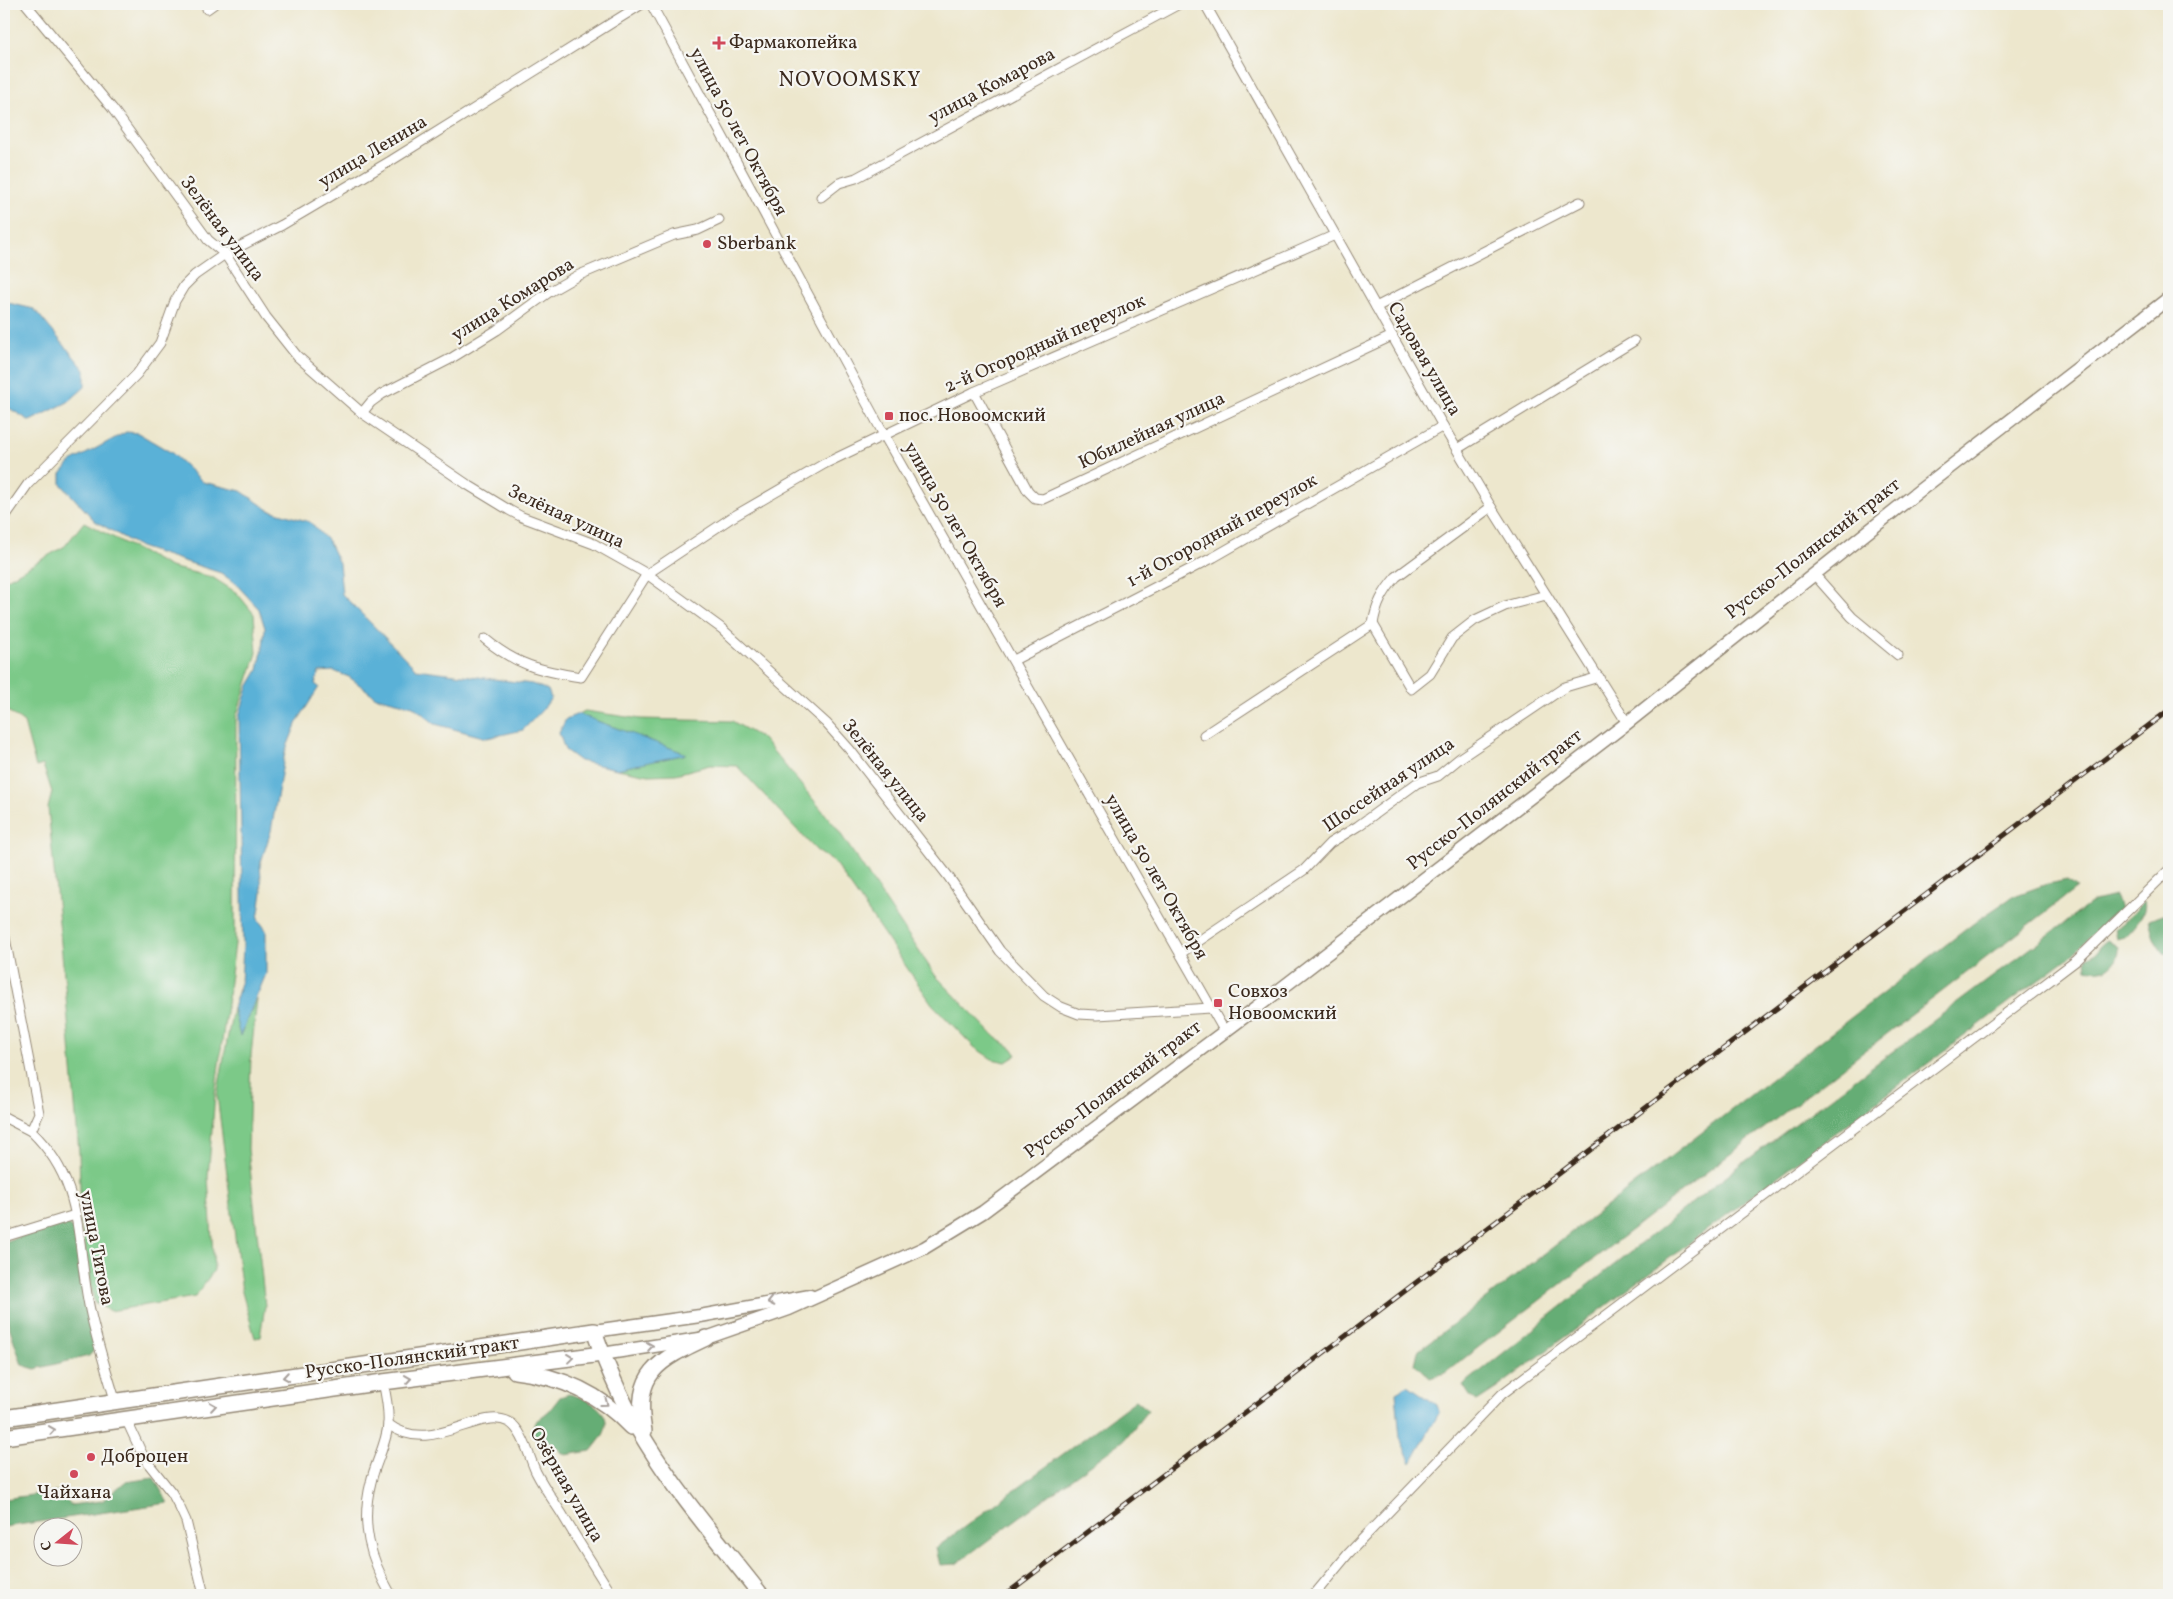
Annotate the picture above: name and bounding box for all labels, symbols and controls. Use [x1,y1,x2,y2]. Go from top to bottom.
place label: Фармакопейка [729,30,857,56]
marker: Фармакопейка [713,37,725,49]
street label: улица Комарова [924,42,1060,130]
street label: улица 50 лет Октября [683,43,794,221]
district label: NOVOOMSKY [779,66,921,95]
street label: улица Ленина [314,109,432,195]
street label: Зелёная улица [174,171,270,287]
place label: Sberbank [717,231,796,257]
marker: Sberbank [701,238,713,250]
street label: улица Комарова [446,252,580,348]
street label: 2-й Огородный переулок [940,288,1150,400]
street label: Садовая улица [1381,297,1467,421]
street label: Юбилейная улица [1074,386,1230,476]
place label: пос. Новоомский [899,403,1046,429]
marker: пос. Новоомский [883,410,895,422]
street label: улица 50 лет Октября [897,437,1013,613]
street label: 1-й Огородный переулок [1122,468,1322,594]
street label: Русско-Полянский тракт [1720,472,1906,626]
street label: Зелёная улица [503,479,629,555]
street label: Зелёная улица [835,714,935,828]
street label: Русско-Полянский тракт [1402,723,1588,877]
street label: Шоссейная улица [1318,731,1460,839]
street label: улица 50 лет Октября [1098,789,1214,965]
place label: Совхоз Новоомский [1228,979,1337,1027]
marker: Совхоз Новоомский [1212,997,1224,1009]
street label: Русско-Полянский тракт [1019,1014,1207,1165]
street label: улица Титова [72,1188,120,1308]
one-way arrow [767,1296,776,1306]
street label: Русско-Полянский тракт [303,1330,521,1386]
one-way arrow [646,1342,655,1352]
one-way arrow [566,1353,574,1364]
one-way arrow [282,1372,291,1382]
one-way arrow [404,1374,413,1384]
one-way arrow [599,1398,608,1406]
one-way arrow [208,1402,217,1412]
street label: Озёрная улица [522,1423,610,1547]
one-way arrow [48,1425,56,1435]
place label: Доброцен [101,1444,188,1470]
marker: Доброцен [85,1451,97,1463]
marker: Чайхана [68,1468,80,1480]
place label: Чайхана [37,1480,111,1506]
north arrow [32,1516,82,1566]
text: С [37,1538,57,1552]

